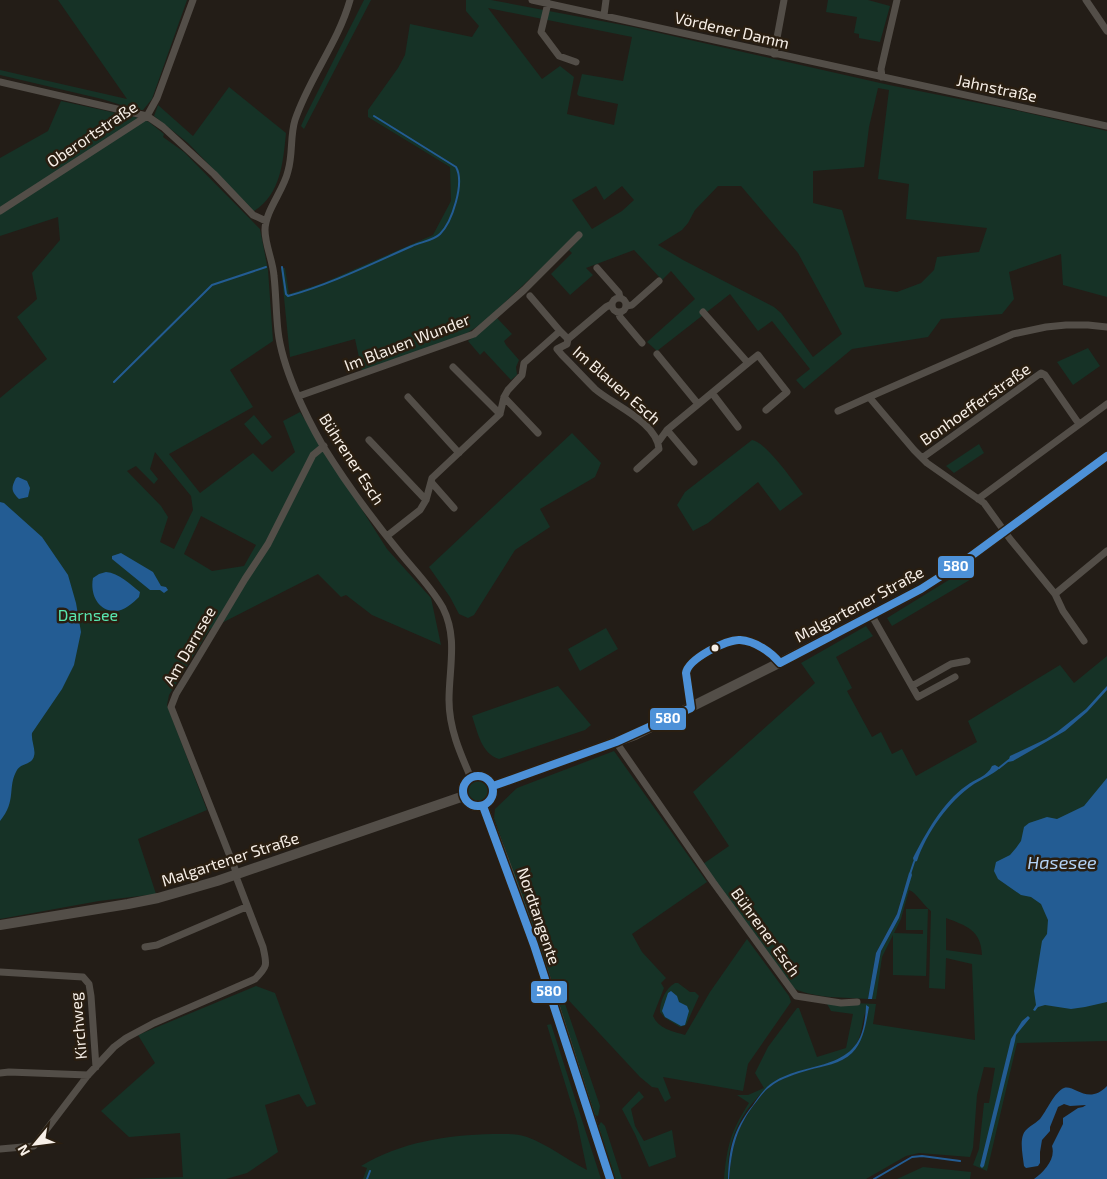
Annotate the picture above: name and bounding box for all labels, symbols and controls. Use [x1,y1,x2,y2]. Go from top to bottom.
street label: Vördener Damm [673,7,791,52]
street label: Jahnstraße [955,70,1039,105]
street label: Oberortstraße [43,96,141,171]
street label: Im Blauen Wunder [341,309,473,374]
street label: Im Blauen Esch [570,341,665,428]
street label: Bonhoefferstraße [916,358,1034,449]
street label: Bührener Esch [316,410,389,508]
line badge: 580 [937,555,975,579]
text: 580 [943,557,969,574]
street label: Malgartener Straße [791,562,927,646]
street label: Am Darnsee [158,603,219,689]
park label: Darnsee [58,605,118,624]
unlabelled marker [710,643,720,653]
line badge: 580 [649,707,687,731]
text: 580 [655,709,681,726]
street label: Malgartener Straße [159,827,301,890]
water label: Hasesee [1027,851,1097,873]
street label: Nordtangente [514,865,565,967]
street label: Bührener Esch [728,884,805,980]
line badge: 580 [530,980,568,1004]
text: 580 [536,982,562,999]
street label: Kirchweg [65,992,90,1060]
north arrow [10,1119,60,1169]
text: N [13,1142,33,1159]

